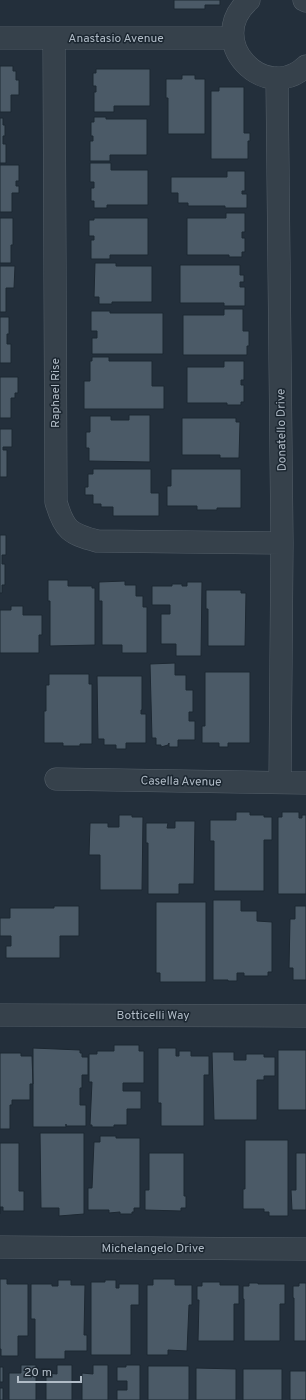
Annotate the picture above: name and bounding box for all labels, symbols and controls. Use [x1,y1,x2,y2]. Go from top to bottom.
street label: Anastasio Avenue [68,31,164,47]
street label: Raphael Rise [48,358,64,428]
street label: Donatello Drive [273,388,291,471]
street label: Casella Avenue [140,773,222,791]
street label: Botticelli Way [116,1008,190,1024]
street label: Michelangelo Drive [102,1241,204,1257]
scale bar [18,1358,81,1384]
text: 20 m [24,1365,52,1381]

